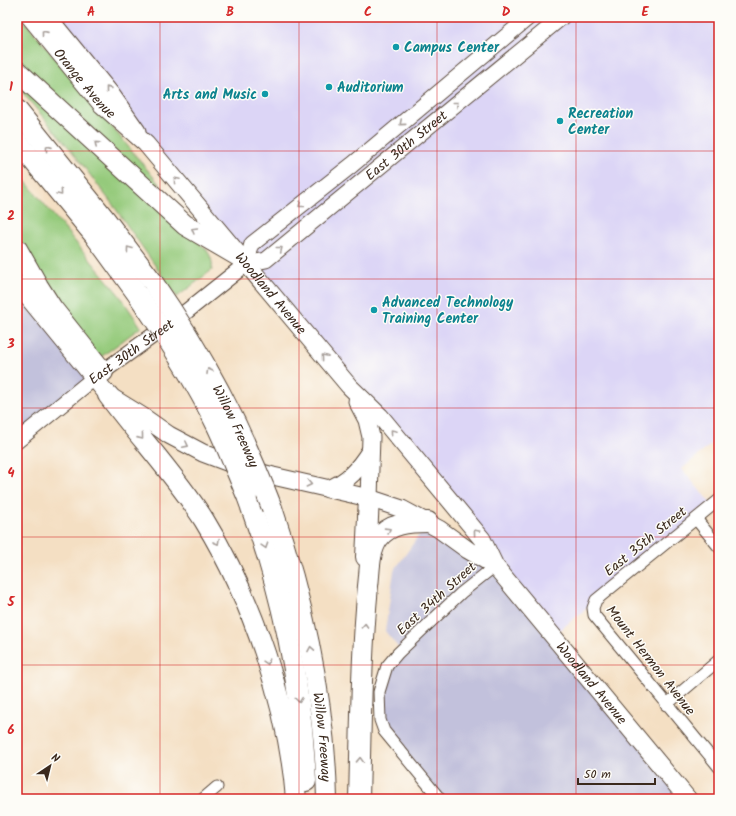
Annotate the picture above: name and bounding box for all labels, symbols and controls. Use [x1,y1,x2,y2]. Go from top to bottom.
text: A [87,2,95,23]
text: B [226,2,234,23]
text: C [364,2,372,23]
text: D [502,2,511,23]
text: E [641,2,649,23]
one-way arrow [41,31,48,38]
place label: Campus Center [404,37,500,59]
marker: Campus Center [391,42,401,52]
street label: Orange Avenue [48,44,121,125]
text: 1 [9,77,13,98]
place label: Auditorium [337,77,404,99]
marker: Auditorium [324,82,334,92]
place label: Arts and Music [163,84,257,106]
one-way arrow [106,86,113,93]
marker: Arts and Music [260,89,270,99]
one-way arrow [452,101,459,108]
place label: Recreation Center [568,103,633,141]
street label: East 30th Street [361,105,453,186]
marker: Recreation Center [555,116,565,126]
one-way arrow [400,118,407,125]
one-way arrow [94,141,102,149]
one-way arrow [45,145,52,152]
one-way arrow [174,178,181,185]
one-way arrow [55,189,62,196]
one-way arrow [299,200,306,207]
text: 2 [7,206,15,227]
one-way arrow [191,228,198,235]
one-way arrow [276,246,283,253]
one-way arrow [126,247,133,254]
street label: Woodland Avenue [229,248,312,340]
place label: Advanced Technology Training Center [382,292,514,330]
marker: Advanced Technology Training Center [369,305,379,315]
street label: East 30th Street [84,313,179,390]
text: 3 [6,334,15,355]
one-way arrow [322,354,329,361]
one-way arrow [207,368,214,375]
street label: Willow Freeway [206,381,265,472]
one-way arrow [391,429,398,437]
one-way arrow [136,433,143,440]
one-way arrow [182,440,189,447]
text: 4 [7,463,15,484]
one-way arrow [306,480,313,488]
street label: East 35th Street [599,501,692,582]
one-way arrow [384,528,391,535]
one-way arrow [473,530,480,537]
one-way arrow [212,538,219,546]
one-way arrow [260,543,268,550]
street label: East 34th Street [392,556,482,641]
text: 5 [7,592,16,613]
street label: Mount Hermon Avenue [600,601,701,721]
one-way arrow [361,623,370,629]
street label: Woodland Avenue [550,637,632,730]
one-way arrow [307,646,316,652]
one-way arrow [262,658,271,665]
street label: Willow Freeway [306,691,336,783]
one-way arrow [295,697,304,703]
text: 6 [7,720,15,741]
north arrow [30,746,70,786]
text: N [47,749,63,768]
one-way arrow [356,757,364,763]
scale bar [578,760,655,786]
text: 50 m [584,765,611,784]

